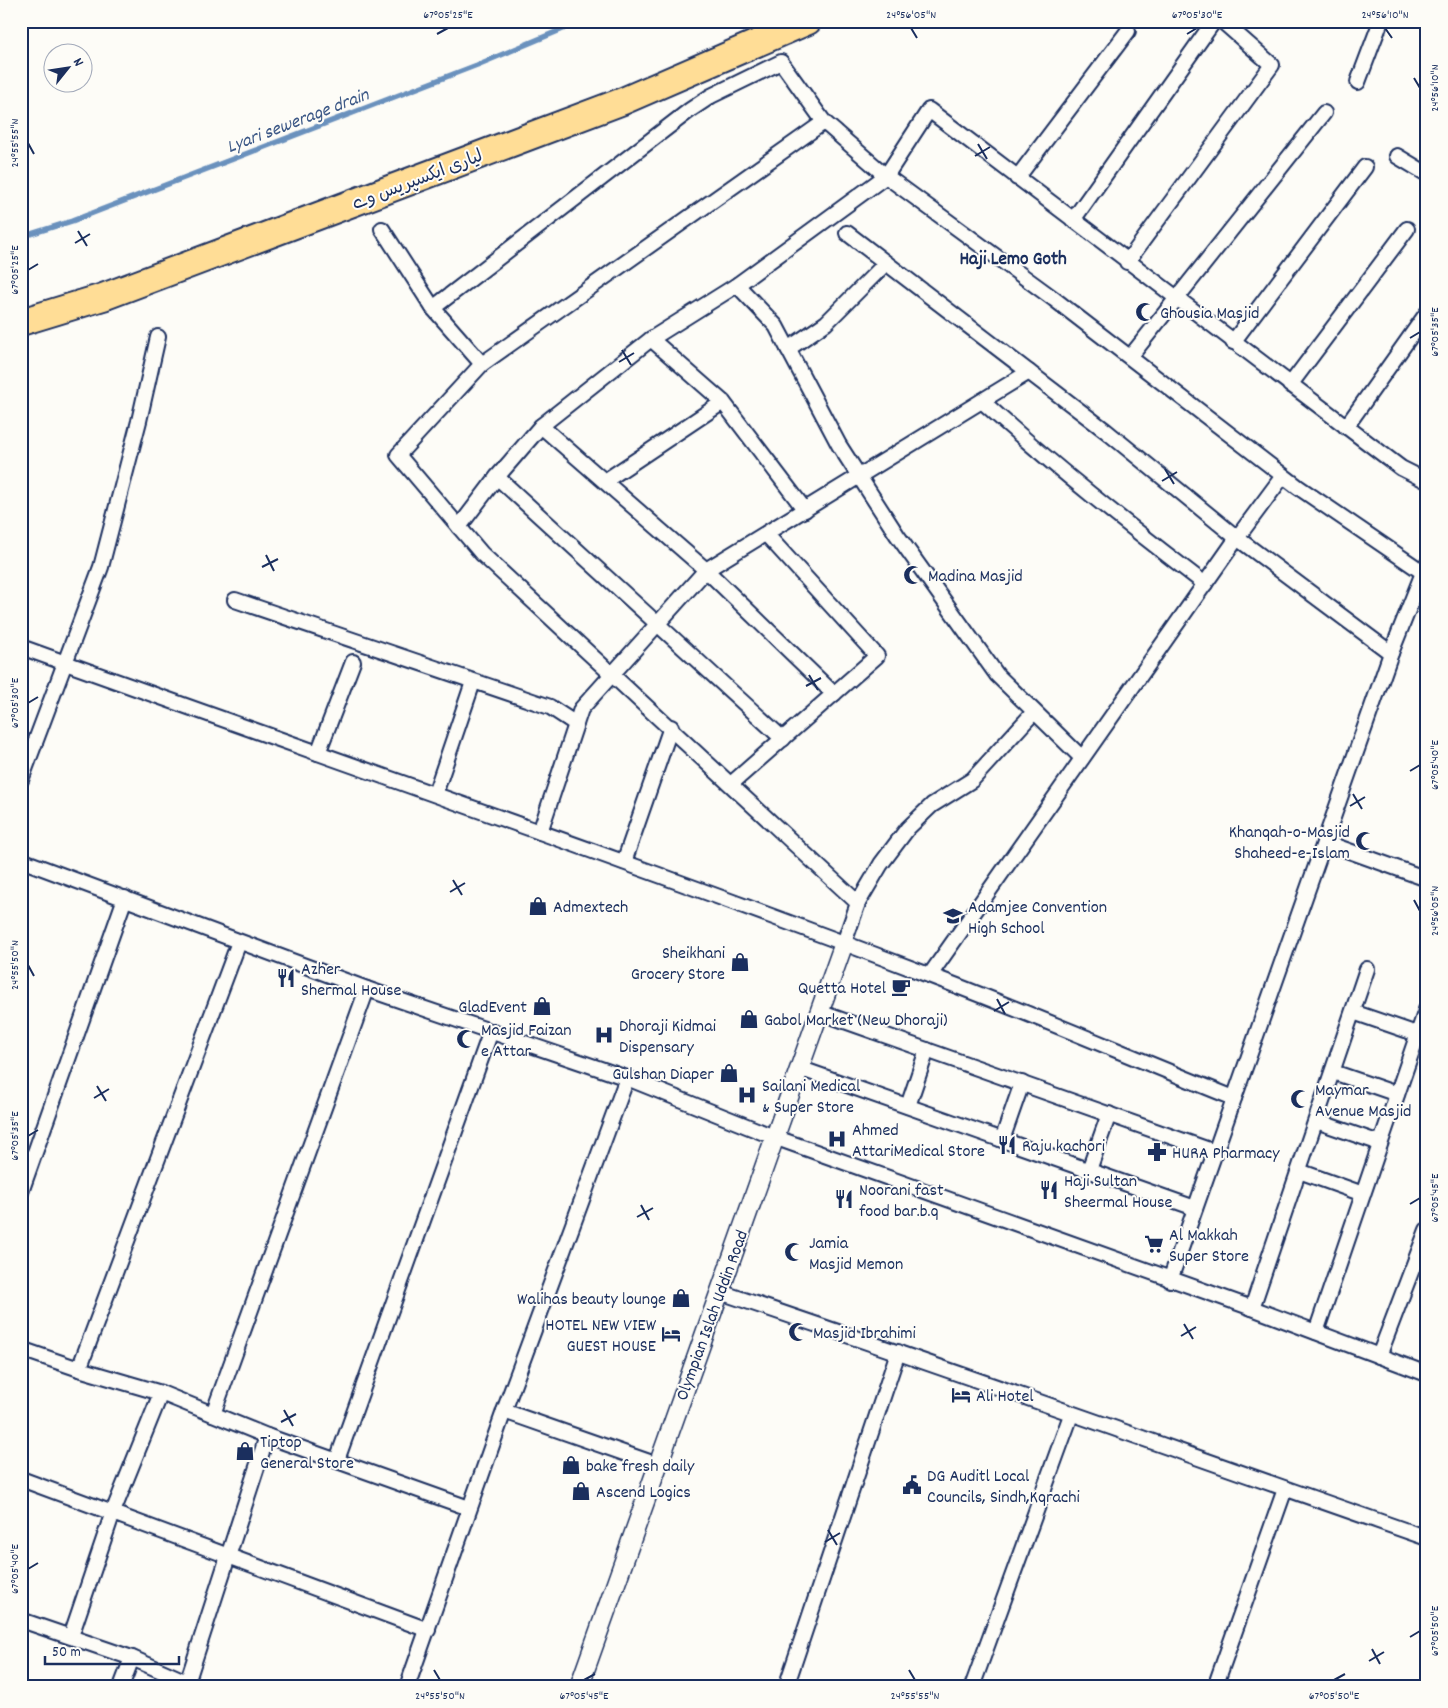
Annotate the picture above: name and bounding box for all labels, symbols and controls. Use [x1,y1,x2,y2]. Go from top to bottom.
text: 67°05'25"E [423,7,473,24]
text: 24°56'05"N [886,7,936,24]
text: 67°05'30"E [1172,7,1223,24]
text: 24°56'10"N [1361,7,1409,24]
north arrow [42,42,92,92]
text: N [67,55,88,71]
text: 24°56'10"N [1427,64,1444,112]
water label: Lyari sewerage drain [223,82,374,162]
text: 24°55'55"N [7,119,24,167]
street label: لیاری ایکسپریس وے [349,145,487,218]
text: 67°05'25"E [7,245,24,295]
district label: Haji Lemo Goth [959,247,1067,274]
mosque icon: Ghousia Masjid [1134,301,1156,323]
place label: Ghousia Masjid [1160,302,1260,327]
text: 67°05'35"E [1427,307,1444,357]
mosque icon: Madina Masjid [902,564,924,586]
place label: Madina Masjid [928,565,1023,590]
text: 67°05'30"E [7,677,24,728]
text: 67°05'40"E [1427,739,1444,790]
place label: Khanqah-o-Masjid Shaheed-e-Islam [1229,821,1350,867]
mosque icon: Khanqah-o-Masjid Shaheed-e-Islam [1354,830,1376,852]
text: 24°56'05"N [1427,886,1444,936]
shop icon: Admextech [527,895,549,917]
place label: Admextech [553,896,628,921]
place label: Adamjee Convention High School [968,896,1107,942]
school or university icon: Adamjee Convention High School [942,905,964,927]
text: 24°55'50"N [7,940,24,990]
place label: Sheikhani Grocery Store [631,942,725,988]
shop icon: Sheikhani Grocery Store [729,951,751,973]
place label: Azher Shermal House [301,958,402,1004]
restaurant icon: Azher Shermal House [275,967,297,989]
cafe icon: Quetta Hotel [890,976,912,998]
place label: Quetta Hotel [798,977,887,1002]
shop icon: GladEvent [531,995,553,1017]
place label: GladEvent [458,996,527,1021]
shop icon: Gabol Market (New Dhoraji) [738,1008,760,1030]
place label: Gabol Market (New Dhoraji) [764,1009,948,1034]
place label: Dhoraji Kidmai Dispensary [619,1015,716,1061]
place label: Masjid Faizan e Attar [481,1019,572,1065]
hospital icon: Dhoraji Kidmai Dispensary [593,1024,615,1046]
mosque icon: Masjid Faizan e Attar [455,1028,477,1050]
shop icon: Gulshan Diaper [718,1062,740,1084]
place label: Gulshan Diaper [612,1063,714,1088]
place label: Sailani Medical & Super Store [762,1075,861,1121]
place label: Maymar Avenue Masjid [1315,1079,1411,1125]
hospital icon: Sailani Medical & Super Store [736,1084,758,1106]
mosque icon: Maymar Avenue Masjid [1289,1088,1311,1110]
text: 67°05'35"E [7,1111,24,1161]
place label: Ahmed AttariMedical Store [852,1119,985,1165]
hospital icon: Ahmed AttariMedical Store [826,1128,848,1150]
restaurant icon: Raju kachori [996,1134,1018,1156]
place label: Raju kachori [1022,1135,1105,1160]
pharmacy icon: HURA Pharmacy [1146,1141,1168,1163]
place label: HURA Pharmacy [1172,1142,1280,1167]
place label: Haji Sultan Sheermal House [1064,1170,1172,1216]
text: 67°05'45"E [1427,1173,1444,1223]
place label: Noorani fast food bar.b.q [859,1179,944,1225]
restaurant icon: Haji Sultan Sheermal House [1038,1179,1060,1201]
restaurant icon: Noorani fast food bar.b.q [833,1188,855,1210]
place label: Al Makkah Super Store [1169,1224,1249,1270]
street label: Olympian Islah Uddin Road [671,1227,756,1405]
place label: Jamia Masjid Memon [809,1232,903,1278]
supermarket icon: Al Makkah Super Store [1143,1233,1165,1255]
mosque icon: Jamia Masjid Memon [783,1241,805,1263]
shop icon: Walihas beauty lounge [670,1287,692,1309]
place label: Walihas beauty lounge [517,1288,666,1313]
place label: HOTEL NEW VIEW GUEST HOUSE [545,1314,657,1360]
mosque icon: Masjid Ibrahimi [787,1321,809,1343]
place label: Masjid Ibrahimi [813,1322,916,1347]
hotel icon: HOTEL NEW VIEW GUEST HOUSE [660,1323,682,1345]
hotel icon: Ali Hotel [950,1384,972,1406]
place label: Ali Hotel [976,1385,1034,1410]
place label: Tiptop General Store [260,1431,354,1477]
shop icon: Tiptop General Store [234,1440,256,1462]
shop icon: bake fresh daily [560,1454,582,1476]
place label: bake fresh daily [586,1455,695,1480]
place label: DG Auditl Local Councils, Sindh,Kqrachi [927,1465,1080,1511]
public building icon: DG Auditl Local Councils, Sindh,Kqrachi [901,1474,923,1496]
shop icon: Ascend Logics [570,1480,592,1502]
place label: Ascend Logics [596,1481,691,1506]
text: 67°05'40"E [7,1543,24,1594]
text: 67°05'50"E [1427,1605,1444,1656]
scale bar [45,1633,179,1665]
text: 50 m [52,1642,81,1664]
text: 24°55'50"N [415,1688,465,1705]
text: 67°05'45"E [559,1688,609,1705]
text: 24°55'55"N [891,1688,939,1705]
text: 67°05'50"E [1309,1688,1360,1705]

